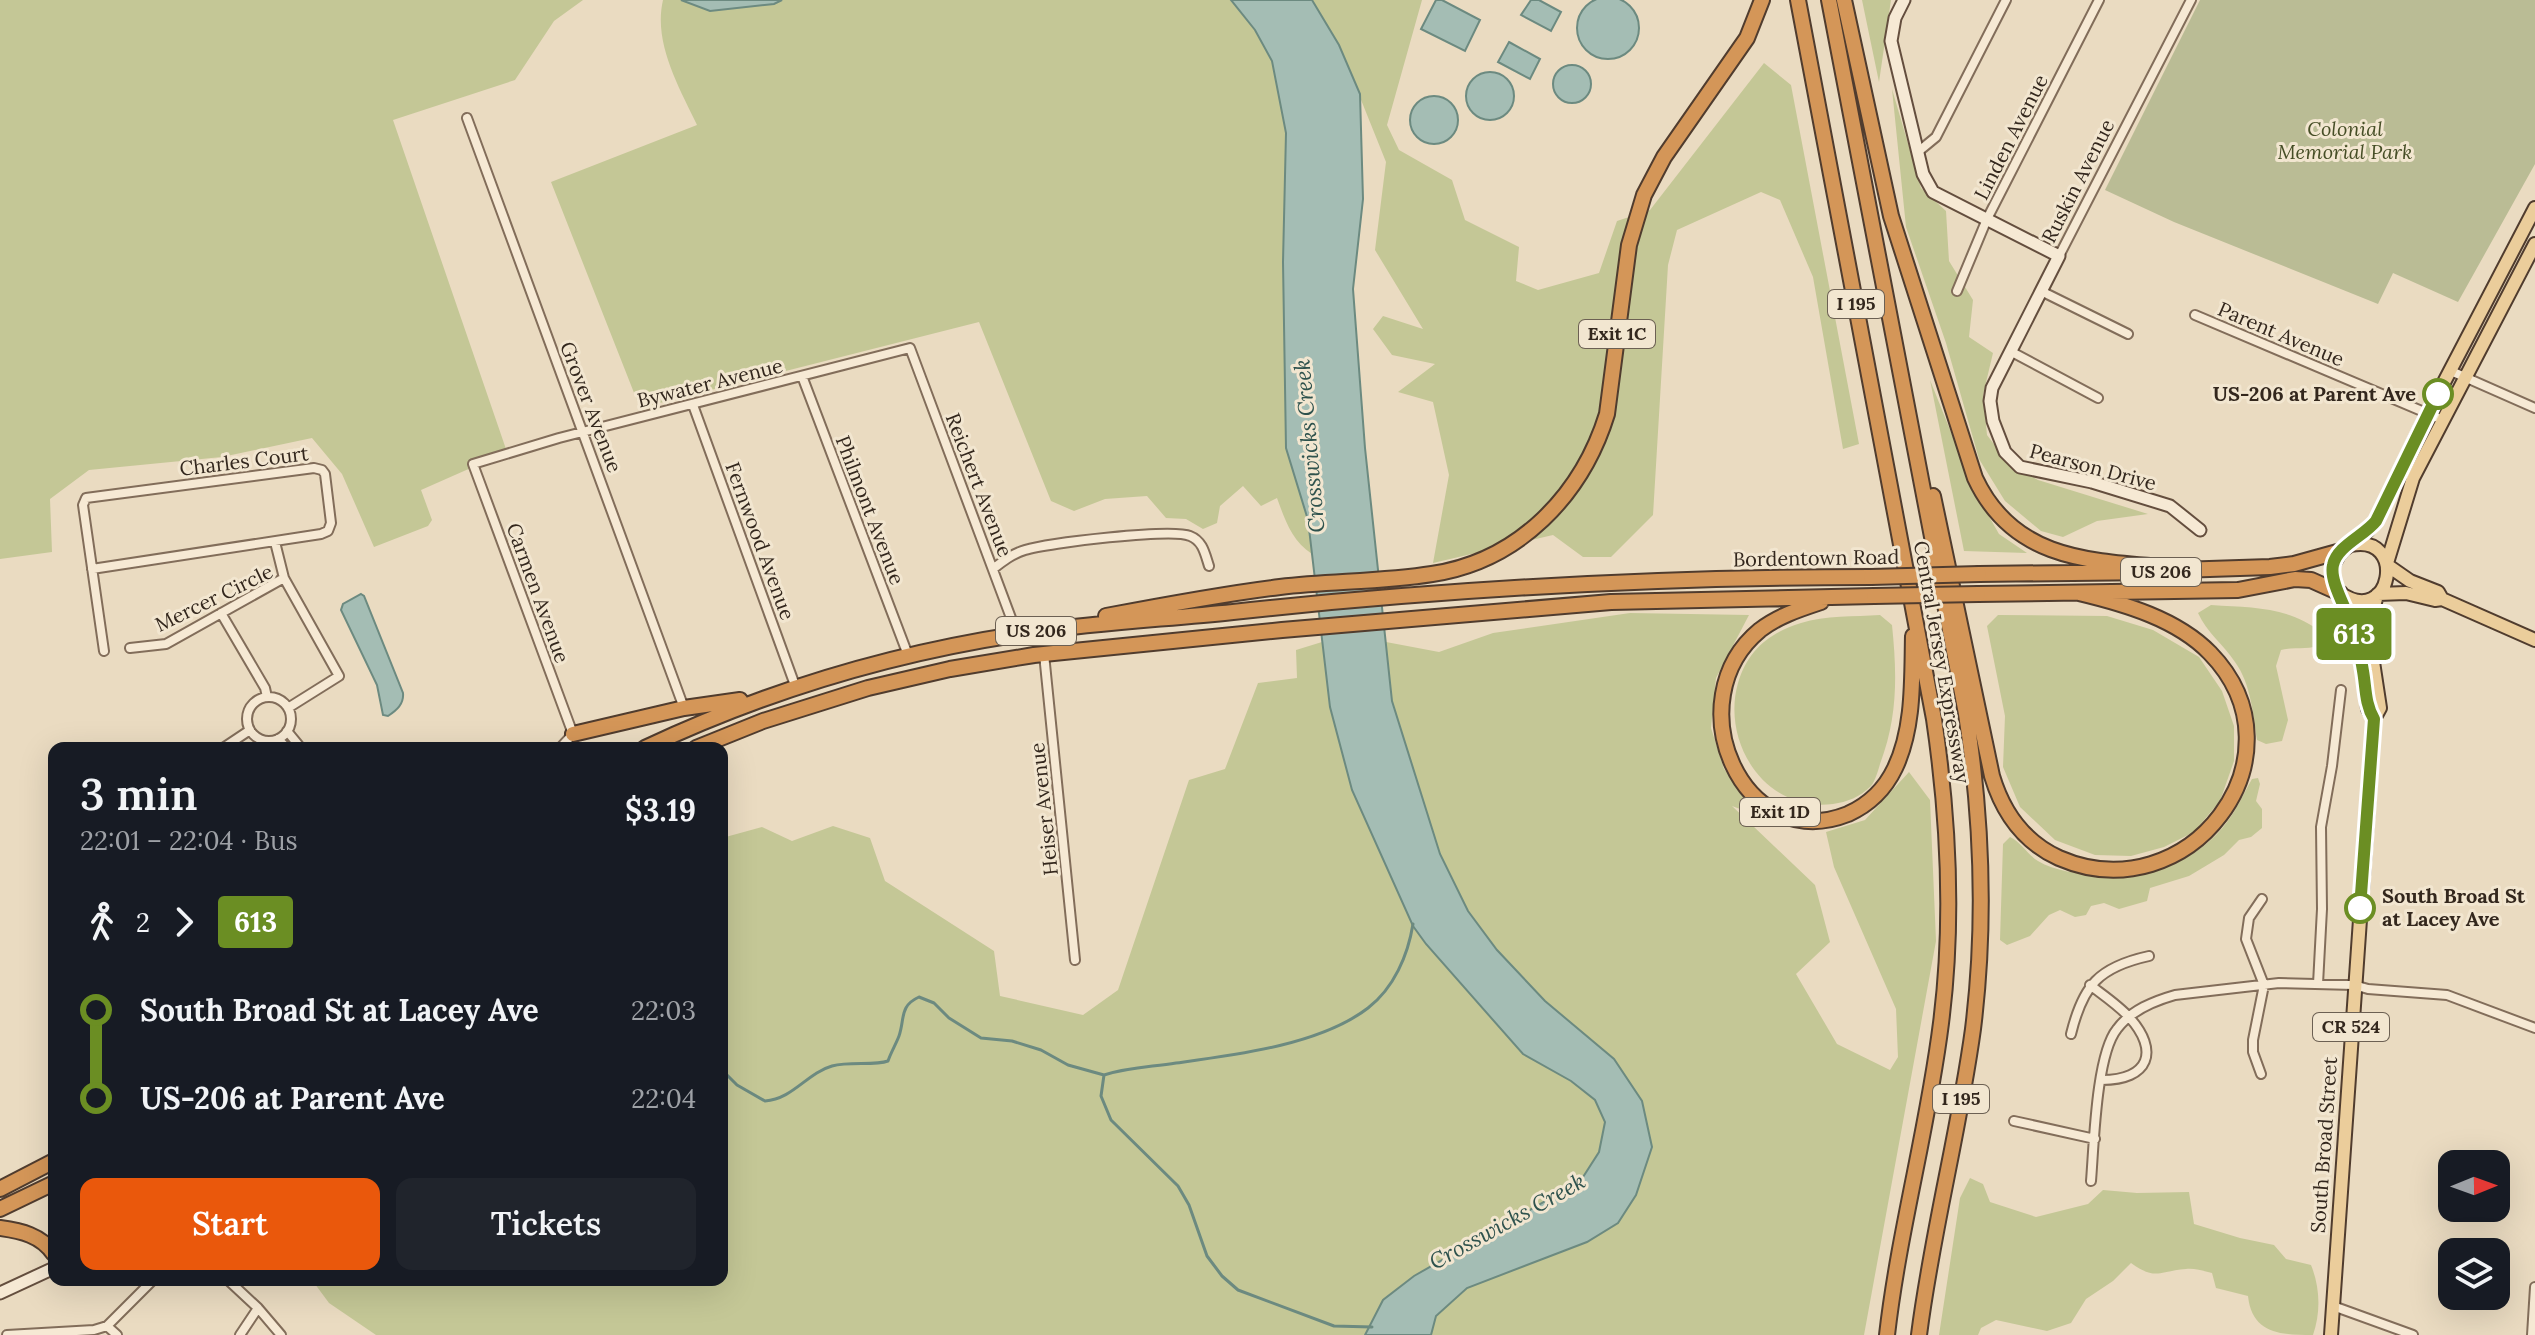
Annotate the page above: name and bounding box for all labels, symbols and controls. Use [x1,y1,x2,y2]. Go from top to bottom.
street label: Linden Avenue [1968,70,2053,204]
street label: Ruskin Avenue [2036,115,2119,247]
park label: Colonial Memorial Park [2278,116,2412,164]
road number: I 195 [1828,290,1884,318]
street label: Parent Avenue [2214,296,2348,371]
road number: Exit 1C [1579,320,1655,348]
street label: Grover Avenue [555,338,628,476]
street label: Bywater Avenue [635,352,785,413]
water label: Crosswicks Creek [1287,358,1331,534]
marker: US-206 at Parent Ave [2423,379,2453,409]
place label: US-206 at Parent Ave [2213,381,2416,406]
street label: Reichert Avenue [941,409,1018,560]
street label: Philmont Avenue [831,432,910,588]
street label: Pearson Drive [2027,438,2159,495]
street label: Charles Court [178,440,310,481]
street label: Fernwood Avenue [720,458,801,623]
street label: Carmen Avenue [502,520,575,666]
street label: Central Jersey Expressway [1909,539,1976,786]
street label: Bordentown Road [1733,544,1899,571]
street label: Mercer Circle [151,558,277,637]
road number: US 206 [2121,558,2201,586]
line badge: 613 [2308,608,2400,660]
text: 613 [2332,616,2376,652]
road number: US 206 [996,617,1076,645]
street label: Heiser Avenue [1024,741,1063,877]
text: 3 min [80,766,198,822]
text: $3.19 [625,791,696,829]
road number: Exit 1D [1740,798,1820,826]
text: 22:01 – 22:04 · Bus [80,824,297,857]
place label: South Broad St at Lacey Ave [2382,883,2526,931]
marker: South Broad St at Lacey Ave [2345,893,2375,923]
icon: walk [80,900,124,944]
icon: forward [162,900,206,944]
text: 613 [234,904,277,940]
text: 2 [136,906,150,939]
text: South Broad St at Lacey Ave [140,991,539,1029]
text: 22:03 [631,994,696,1027]
road number: CR 524 [2313,1013,2389,1041]
street label: South Broad Street [2305,1056,2342,1234]
text: US-206 at Parent Ave [140,1079,445,1117]
text: 22:04 [631,1082,696,1115]
road number: I 195 [1933,1085,1989,1113]
north arrow [2438,1150,2510,1222]
map controls [2438,1150,2510,1310]
water label: Crosswicks Creek [1424,1167,1590,1275]
button: Start [80,1178,380,1270]
button: Tickets [396,1178,696,1270]
button: layers [2438,1238,2510,1310]

